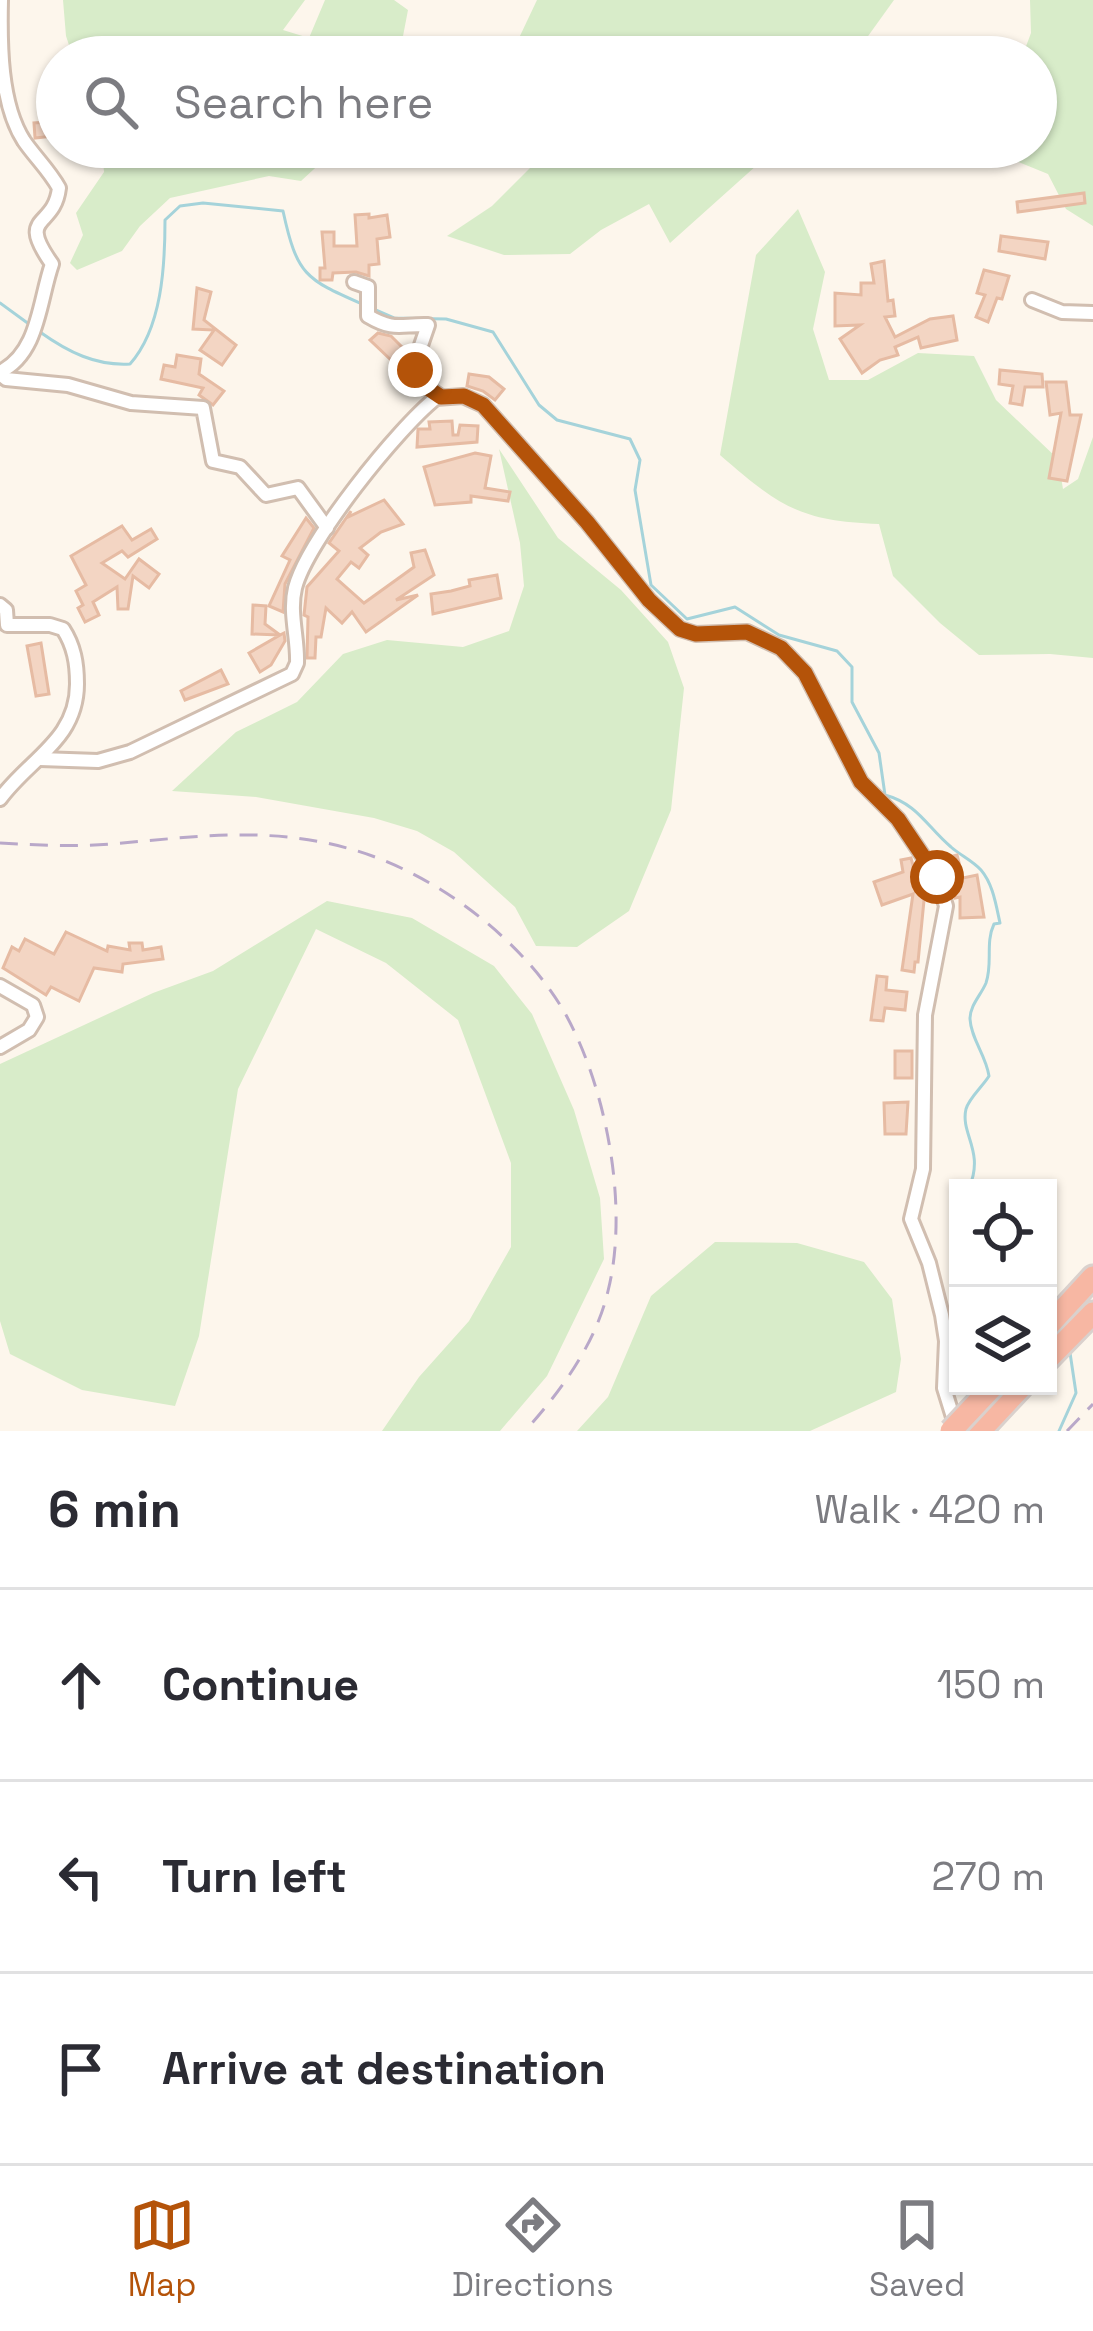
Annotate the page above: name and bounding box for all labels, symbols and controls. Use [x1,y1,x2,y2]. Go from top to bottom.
search box [36,36,1057,168]
icon: search [78,69,144,135]
text: Search here [174,74,433,131]
route end [388,343,442,397]
route start [910,850,964,904]
map controls [949,1179,1057,1395]
button: locate [949,1179,1057,1287]
button: layers [949,1287,1057,1395]
text: 6 min [48,1477,181,1542]
text: Walk · 420 m [815,1485,1045,1534]
icon: ahead [48,1652,114,1718]
text: Continue [162,1656,359,1713]
text: 150 m [937,1660,1045,1709]
icon: left [48,1844,114,1910]
text: Turn left [162,1848,347,1905]
text: 270 m [932,1852,1045,1901]
icon: arrive [48,2036,114,2102]
text: Arrive at destination [162,2040,606,2097]
tab: Map [128,2192,196,2306]
tab: Directions [452,2192,614,2306]
tab: Saved [869,2192,965,2306]

